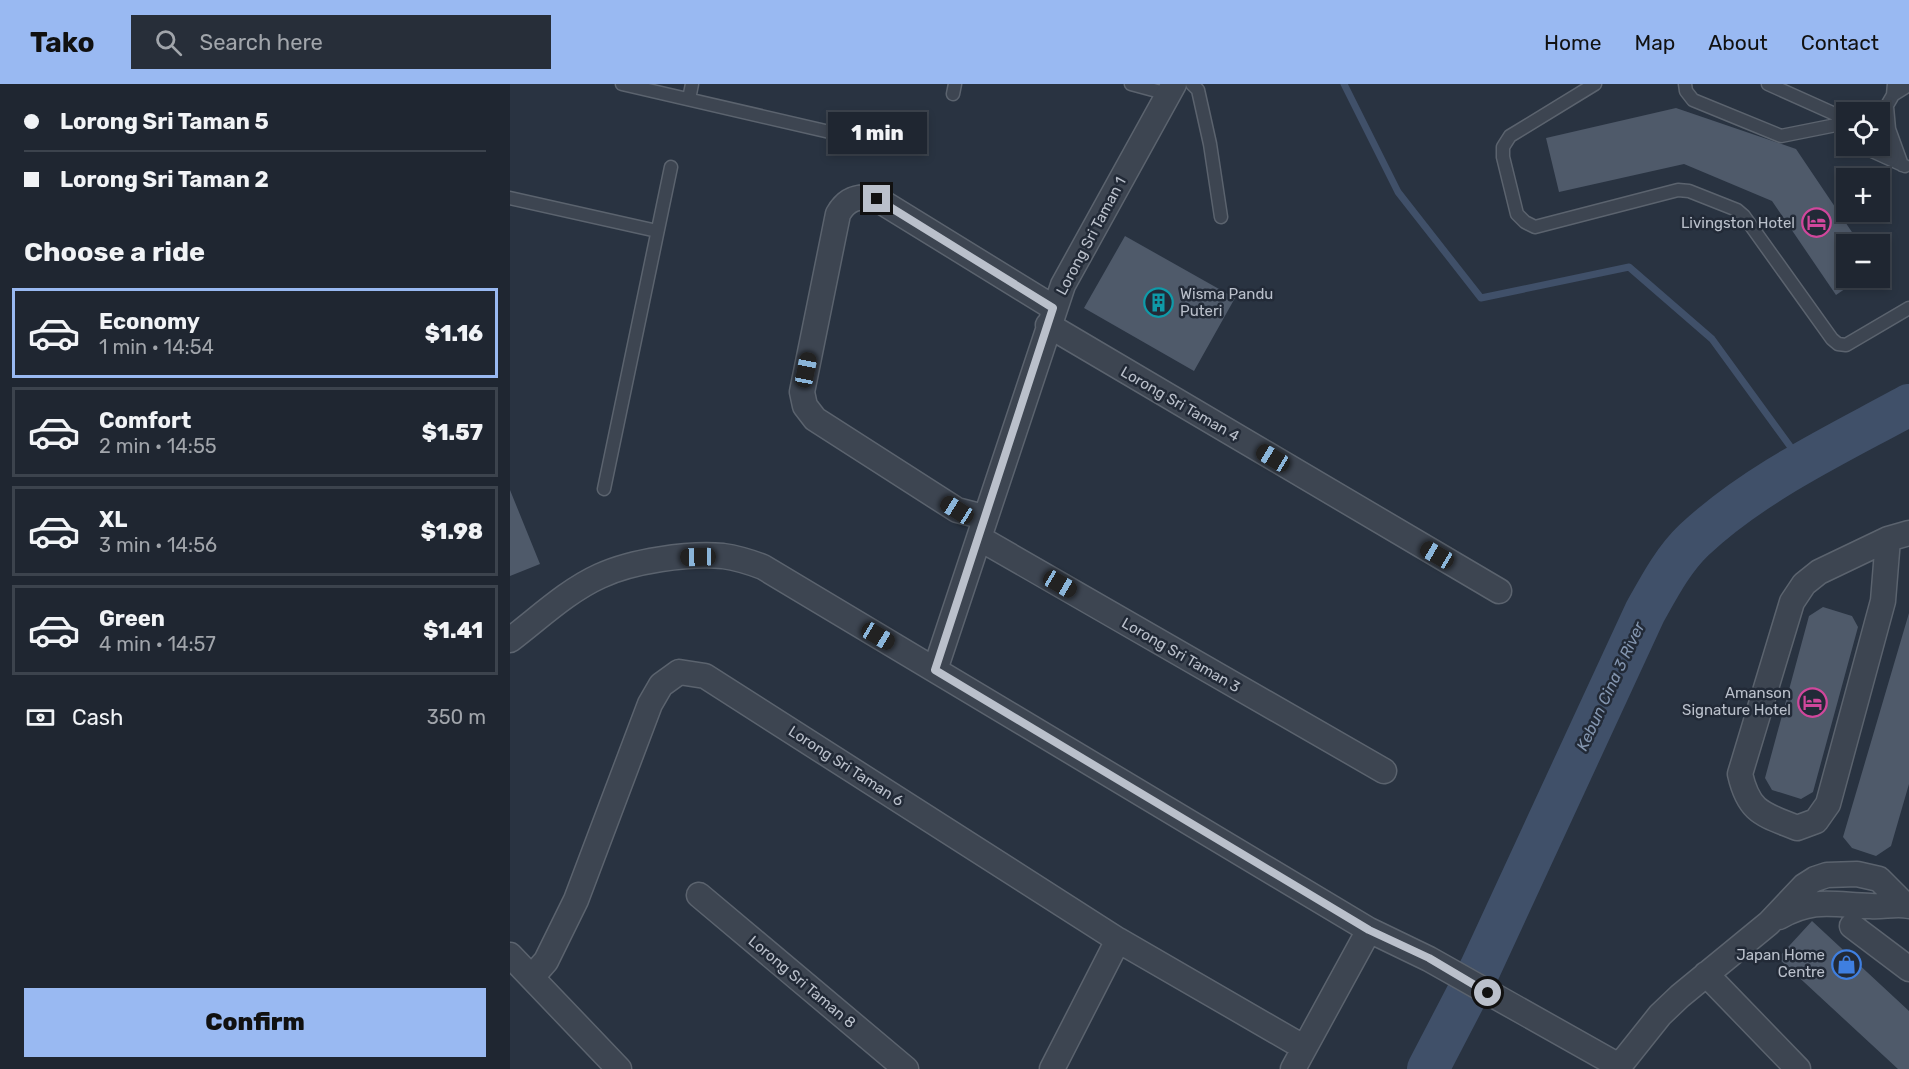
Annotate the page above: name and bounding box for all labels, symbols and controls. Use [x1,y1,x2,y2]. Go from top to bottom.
search box [131,15,551,69]
text: Tako [30,26,95,59]
icon: search [152,26,185,59]
text: Search here [200,29,323,56]
text: Home [1544,30,1601,55]
text: Map [1634,30,1675,55]
text: About [1708,30,1768,55]
text: Contact [1801,30,1879,55]
map controls [1836,102,1890,288]
button: locate [1836,102,1890,156]
text: Lorong Sri Taman 5 [60,108,269,135]
callout: 1 min [828,112,926,154]
text: 1 min [851,121,904,145]
text: Lorong Sri Taman 2 [60,166,269,193]
button: + [1836,168,1890,222]
street label: Lorong Sri Taman 1 [1052,174,1130,298]
route end [863,185,890,212]
hotel icon: Livingston Hotel [1800,207,1832,239]
place label: Livingston Hotel [1681,214,1795,232]
button: − [1836,234,1890,288]
text: Choose a ride [24,236,205,268]
place label: Wisma Pandu Puteri [1180,285,1273,320]
building icon: Wisma Pandu Puteri [1143,287,1175,319]
icon: car [27,306,81,360]
text: Economy [99,308,200,335]
text: $1.16 [425,320,483,347]
text: 1 min · 14:54 [99,335,214,359]
car [794,351,818,389]
street label: Lorong Sri Taman 4 [1117,363,1243,445]
icon: car [27,405,81,459]
text: Comfort [99,407,191,434]
text: $1.57 [422,419,483,446]
text: 2 min · 14:55 [99,434,217,458]
car [1253,441,1293,475]
car [937,493,977,527]
icon: car [27,504,81,558]
text: XL [99,506,127,533]
text: $1.98 [421,518,483,545]
text: 3 min · 14:56 [99,533,217,557]
car [1417,538,1457,572]
car [680,548,716,566]
car [1040,567,1080,601]
icon: car [27,603,81,657]
text: Green [99,605,165,632]
street label: Lorong Sri Taman 3 [1119,614,1243,696]
text: $1.41 [423,617,483,644]
water label: Kebun Cina 3 River [1572,618,1649,754]
car [858,619,898,653]
text: 4 min · 14:57 [99,632,216,656]
place label: Amanson Signature Hotel [1682,684,1791,719]
hotel icon: Amanson Signature Hotel [1796,686,1828,718]
icon: cash [24,701,57,734]
text: Cash [72,704,123,731]
text: 350 m [427,705,486,729]
street label: Lorong Sri Taman 6 [785,722,907,810]
street label: Lorong Sri Taman 8 [745,932,859,1032]
place label: Japan Home Centre [1736,946,1825,981]
shop icon: Japan Home Centre [1830,948,1862,980]
route start [1474,979,1501,1006]
button: Confirm [24,988,486,1057]

